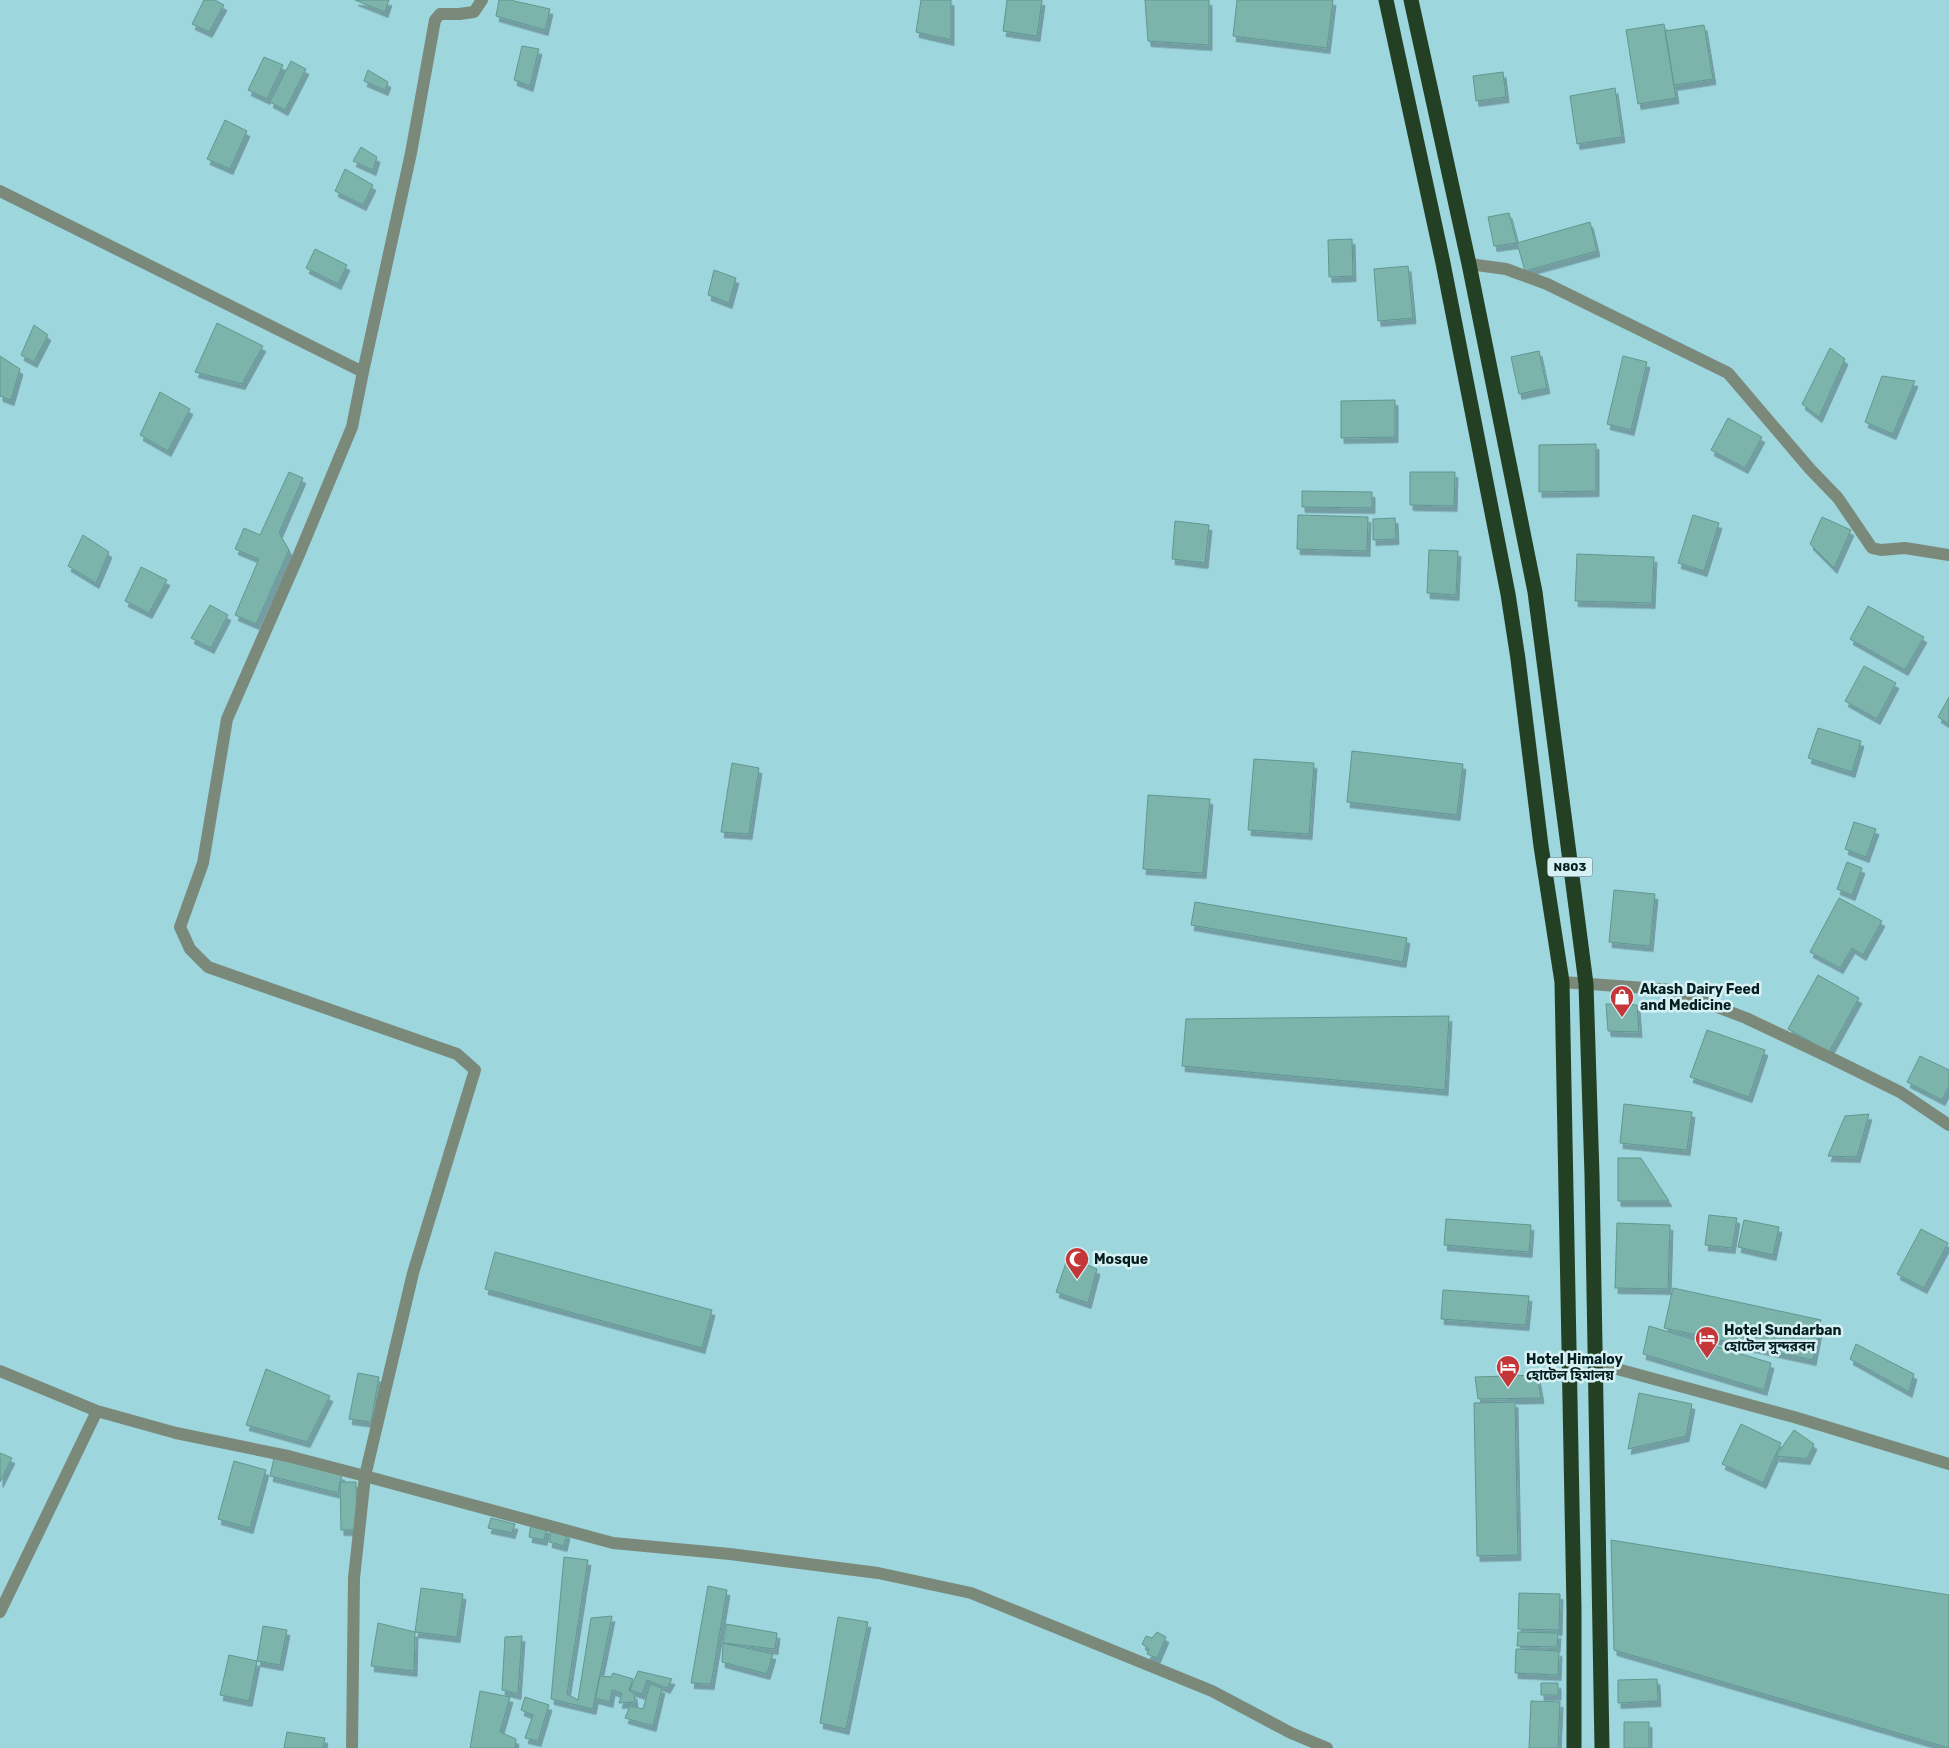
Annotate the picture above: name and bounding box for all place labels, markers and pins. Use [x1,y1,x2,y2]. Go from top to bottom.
place label: Akash Dairy Feed and Medicine [1640,981,1760,1014]
shop icon: Akash Dairy Feed and Medicine [1609,984,1635,1018]
mosque icon: Mosque [1064,1246,1090,1280]
place label: Mosque [1094,1251,1148,1268]
place label: Hotel Sundarban হোটেল সুন্দরবন [1724,1322,1842,1355]
hotel icon: Hotel Sundarban হোটেল সুন্দরবন [1694,1325,1720,1359]
place label: Hotel Himaloy হোটেল হিমালয় [1526,1351,1624,1384]
hotel icon: Hotel Himaloy হোটেল হিমালয় [1495,1354,1521,1388]

